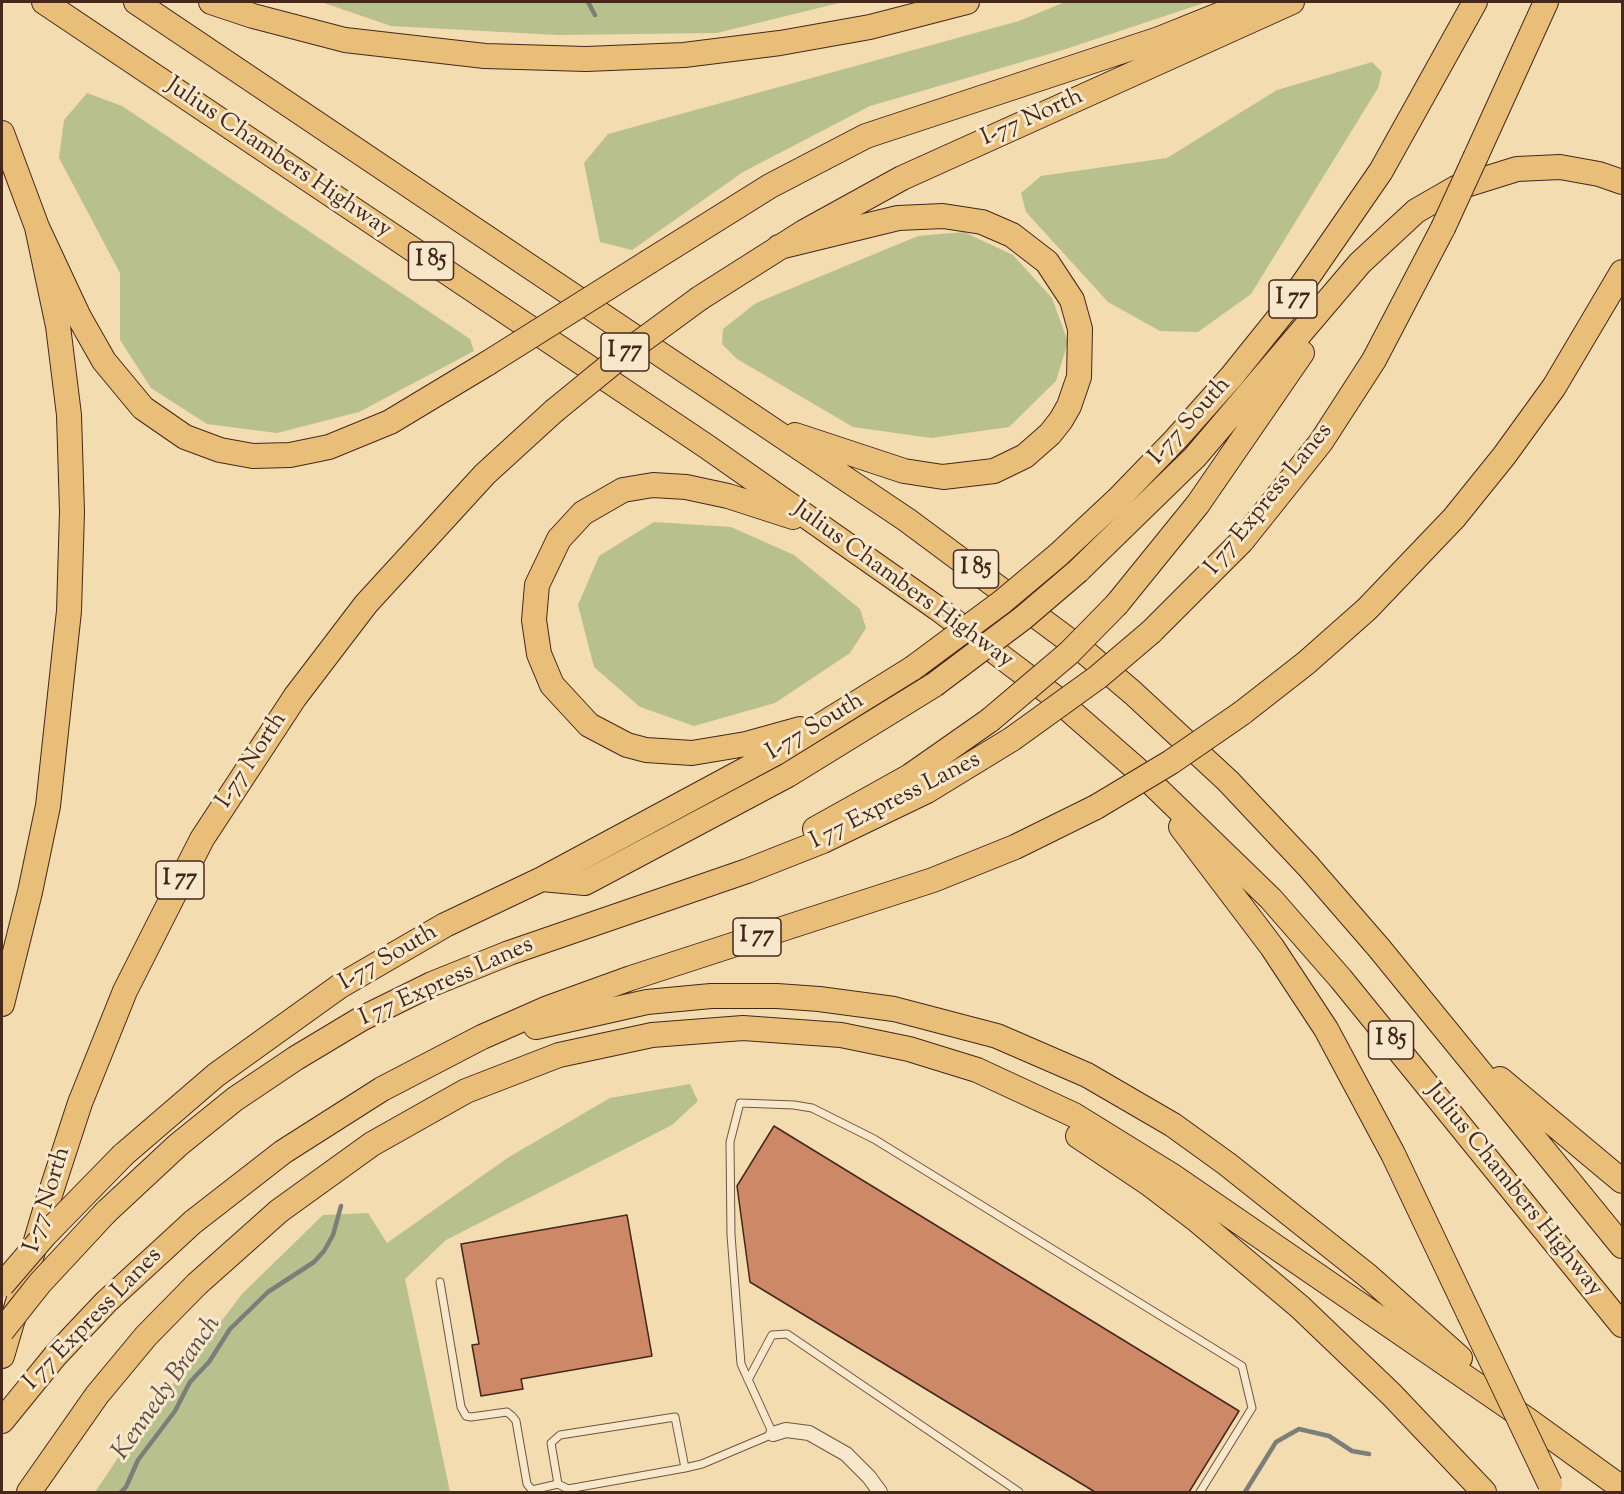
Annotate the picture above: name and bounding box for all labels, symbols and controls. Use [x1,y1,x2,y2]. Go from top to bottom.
street label: Julius Chambers Highway [160,73,396,245]
street label: I-77 North [978,84,1088,154]
road number: I 85 [408,242,454,280]
road number: I 77 [1269,280,1317,318]
road number: I 77 [601,333,649,371]
street label: I-77 South [1144,372,1238,472]
street label: I 77 Express Lanes [1200,418,1340,582]
street label: Julius Chambers Highway [786,496,1018,676]
road number: I 85 [954,550,998,588]
street label: I-77 South [762,688,870,768]
street label: I-77 North [211,708,295,814]
street label: I 77 Express Lanes [806,747,986,857]
road number: I 77 [156,861,204,899]
road number: I 77 [733,918,781,956]
street label: I-77 South [335,919,443,999]
street label: I 77 Express Lanes [356,932,538,1034]
road number: I 85 [1368,1021,1414,1059]
street label: Julius Chambers Highway [1418,1078,1608,1304]
street label: I-77 North [19,1144,79,1256]
street label: I 77 Express Lanes [19,1243,169,1397]
water label: Kennedy Branch [107,1311,229,1467]

